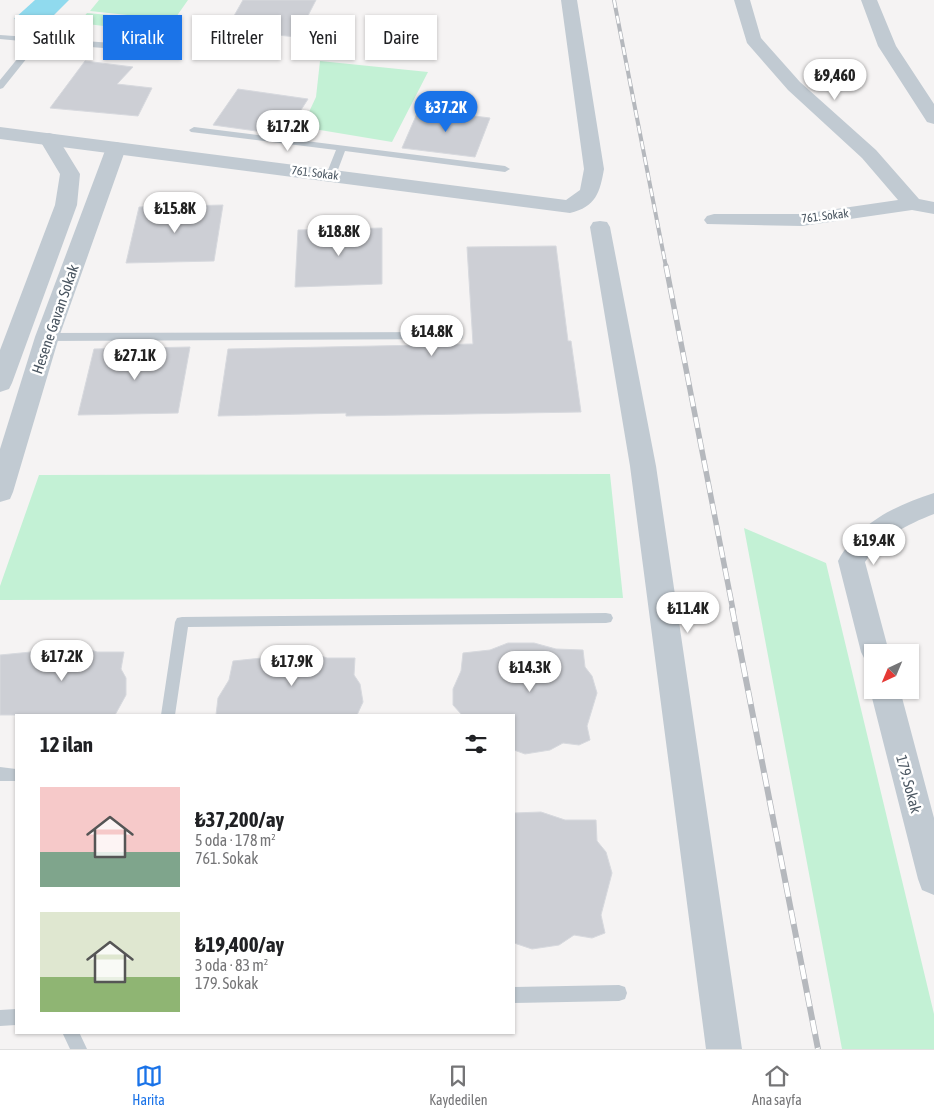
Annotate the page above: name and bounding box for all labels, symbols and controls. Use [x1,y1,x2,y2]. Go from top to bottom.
chip: Satılık [15,15,93,60]
chip: Kiralık [103,15,182,60]
chip: Filtreler [192,15,281,60]
chip: Yeni [291,15,355,60]
chip: Daire [365,15,437,60]
pin: ₺9,460 [794,58,876,101]
text: ₺9,460 [815,66,855,84]
pin: ₺37.2K [405,90,487,133]
text: ₺37.2K [425,98,467,116]
pin: ₺17.2K [247,110,329,152]
text: ₺17.2K [267,117,309,135]
street label: 761. Sokak [291,163,340,183]
pin: ₺15.8K [134,192,216,234]
text: ₺15.8K [154,199,196,217]
street label: 761. Sokak [801,206,850,226]
pin: ₺18.8K [298,214,380,257]
text: ₺18.8K [318,222,360,240]
street label: Hesene Gavan Sokak [28,262,82,376]
pin: ₺14.8K [391,314,473,357]
text: ₺14.8K [411,322,453,340]
pin: ₺27.1K [94,338,176,381]
text: ₺27.1K [114,346,156,364]
pin: ₺19.4K [833,524,915,566]
text: ₺19.4K [853,531,895,549]
pin: ₺11.4K [647,592,729,634]
text: ₺11.4K [667,599,709,617]
pin: ₺17.2K [21,640,103,682]
pin: ₺17.9K [251,644,333,687]
north arrow [864,644,919,699]
map controls [864,644,919,699]
text: ₺17.2K [41,647,83,665]
pin: ₺14.3K [489,650,571,693]
text: ₺17.9K [271,652,313,670]
text: ₺14.3K [509,658,551,676]
icon: filters [462,730,490,758]
text: 12 ilan [40,732,93,756]
street label: 179. Sokak [893,753,925,815]
icon: home [80,807,140,867]
text: ₺37,200/ay [195,807,284,831]
text: 5 oda · 178 m² [195,831,276,849]
text: 761. Sokak [195,849,258,867]
icon: home [80,932,140,992]
text: ₺19,400/ay [195,932,284,956]
text: 3 oda · 83 m² [195,956,268,974]
text: 179. Sokak [195,974,258,992]
tab: Harita [132,1062,165,1108]
tab: Kaydedilen [429,1062,488,1108]
tab: Ana sayfa [752,1062,802,1108]

